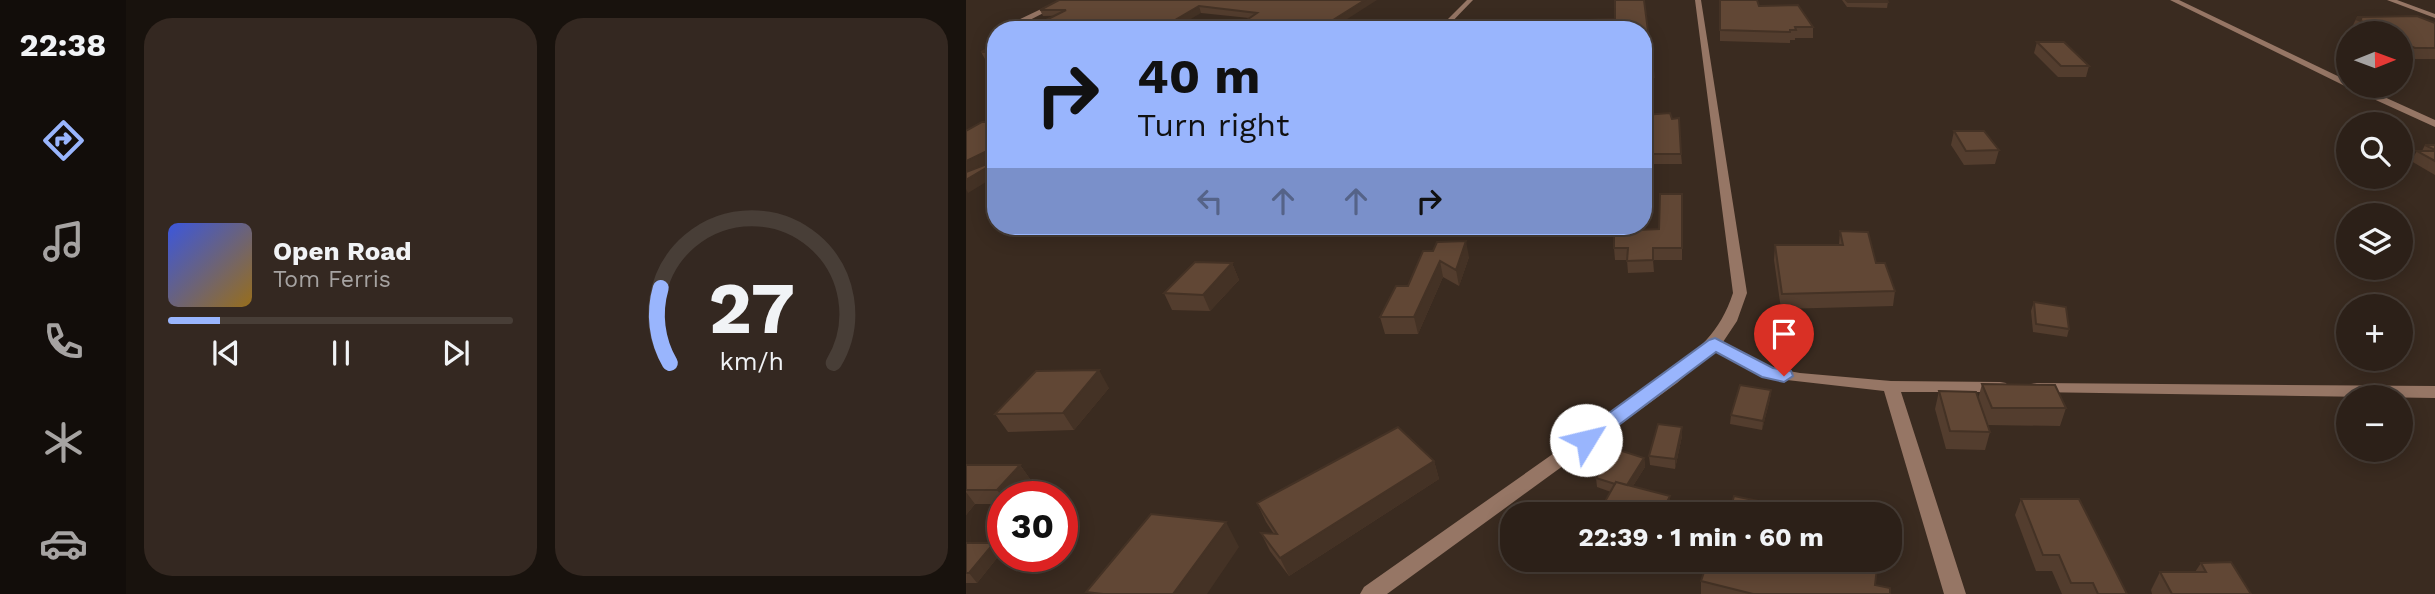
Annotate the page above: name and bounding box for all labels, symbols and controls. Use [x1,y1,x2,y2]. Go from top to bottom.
north arrow [2336,21,2413,98]
map controls [2336,21,2413,462]
text: 22:38 [20,26,106,64]
text: 40 m [1137,47,1260,105]
icon: right [1022,49,1113,140]
text: Turn right [1137,106,1289,144]
button: search [2336,112,2413,189]
icon: directions [39,116,88,165]
icon: left [1191,182,1229,220]
icon: ahead [1264,182,1302,220]
icon: ahead [1337,182,1375,220]
icon: right [1410,182,1448,220]
button: layers [2336,203,2413,280]
icon: music [39,217,88,266]
text: Open Road [273,236,411,266]
text: 27 [708,265,795,351]
text: Tom Ferris [273,266,391,293]
button: + [2336,294,2413,371]
pin [1754,304,1814,376]
icon: arrive [1765,315,1803,353]
icon: phone [39,317,88,366]
icon: previous [207,334,245,372]
icon: pause [322,334,360,372]
icon: next [437,334,475,372]
text: km/h [719,347,784,376]
button: − [2336,385,2413,462]
position arrow [1549,403,1623,477]
icon: climate [39,418,88,467]
speed limit sign: 30 [987,481,1078,572]
icon: car [39,519,88,568]
text: 22:39 · 1 min · 60 m [1578,522,1824,552]

